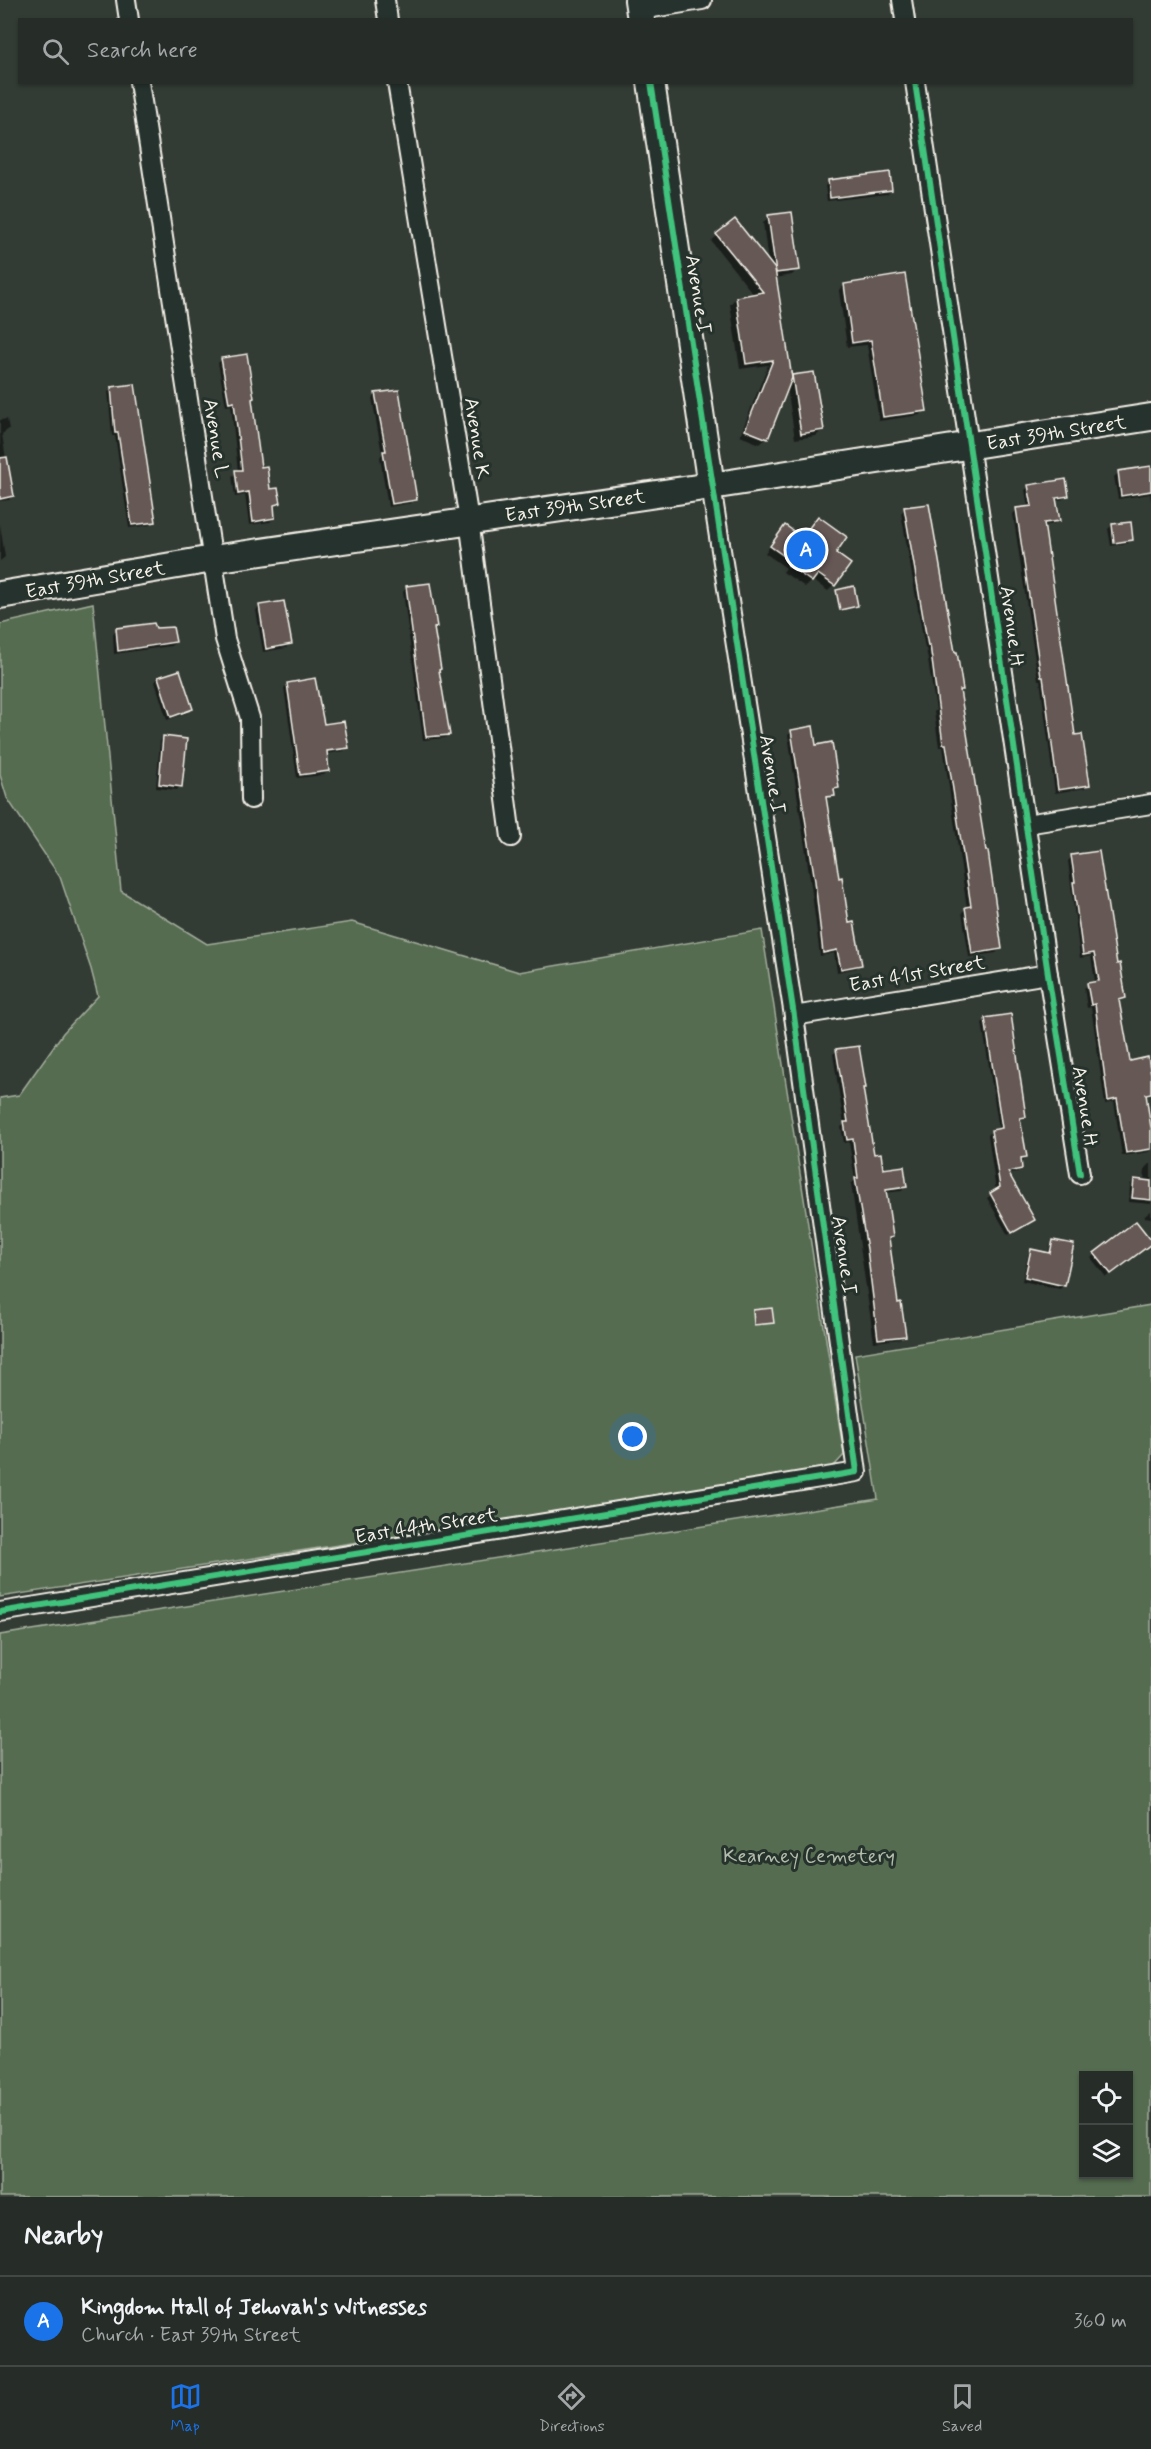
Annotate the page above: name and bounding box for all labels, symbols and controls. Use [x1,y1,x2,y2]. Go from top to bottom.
search box [18,18,1133,84]
icon: search [39,35,72,68]
text: Search here [87,37,198,65]
street label: Avenue I [678,253,717,336]
street label: Avenue L [196,396,235,481]
street label: Avenue K [457,396,496,481]
street label: East 39th Street [984,409,1128,458]
street label: East 39th Street [503,483,647,530]
pin: A [786,528,826,572]
street label: East 39th Street [23,555,167,606]
street label: Avenue H [993,584,1031,668]
street label: Avenue I [752,733,791,816]
street label: East 41st Street [847,949,987,1000]
street label: Avenue H [1065,1064,1104,1148]
street label: Avenue I [825,1214,862,1297]
your location [618,1422,647,1451]
street label: East 44th Street [353,1502,500,1551]
park label: Kearney Cemetery [723,1843,895,1870]
map controls [1079,2071,1133,2179]
button: locate [1079,2071,1133,2125]
button: layers [1079,2125,1133,2179]
text: Nearby [24,2219,103,2253]
text: Kingdom Hall of Jehovah's Witnesses [81,2294,427,2322]
text: A [37,2308,50,2335]
text: 360 m [1074,2308,1127,2335]
text: Church · East 39th Street [81,2322,301,2349]
tab: Map [169,2380,202,2437]
tab: Directions [539,2380,605,2437]
tab: Saved [942,2380,982,2437]

